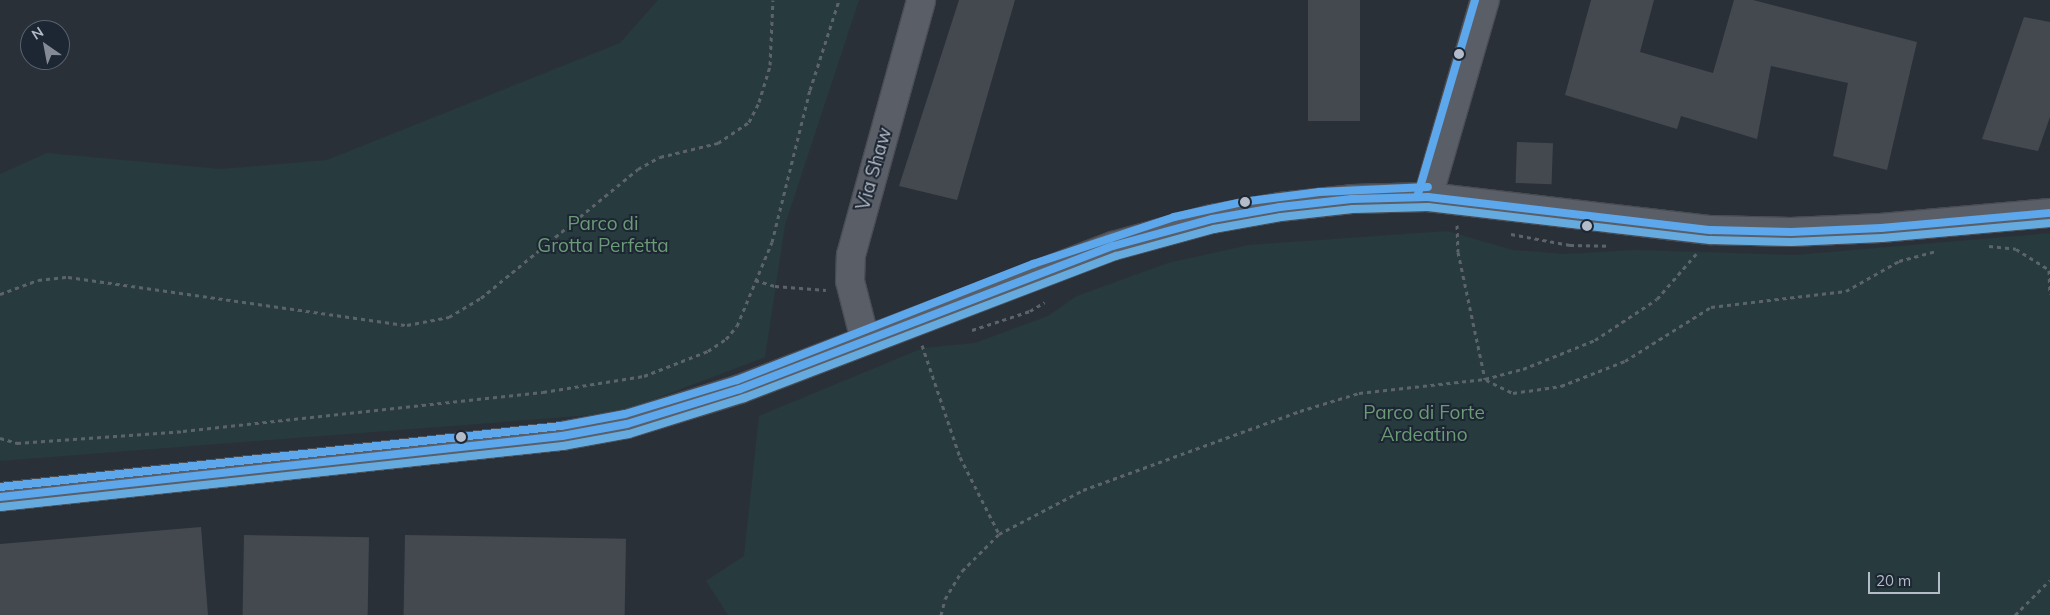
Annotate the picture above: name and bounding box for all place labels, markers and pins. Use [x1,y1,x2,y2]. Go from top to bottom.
unlabelled marker [1454,49,1464,59]
unlabelled marker [1240,197,1250,207]
unlabelled marker [1582,221,1592,231]
unlabelled marker [456,432,466,442]

